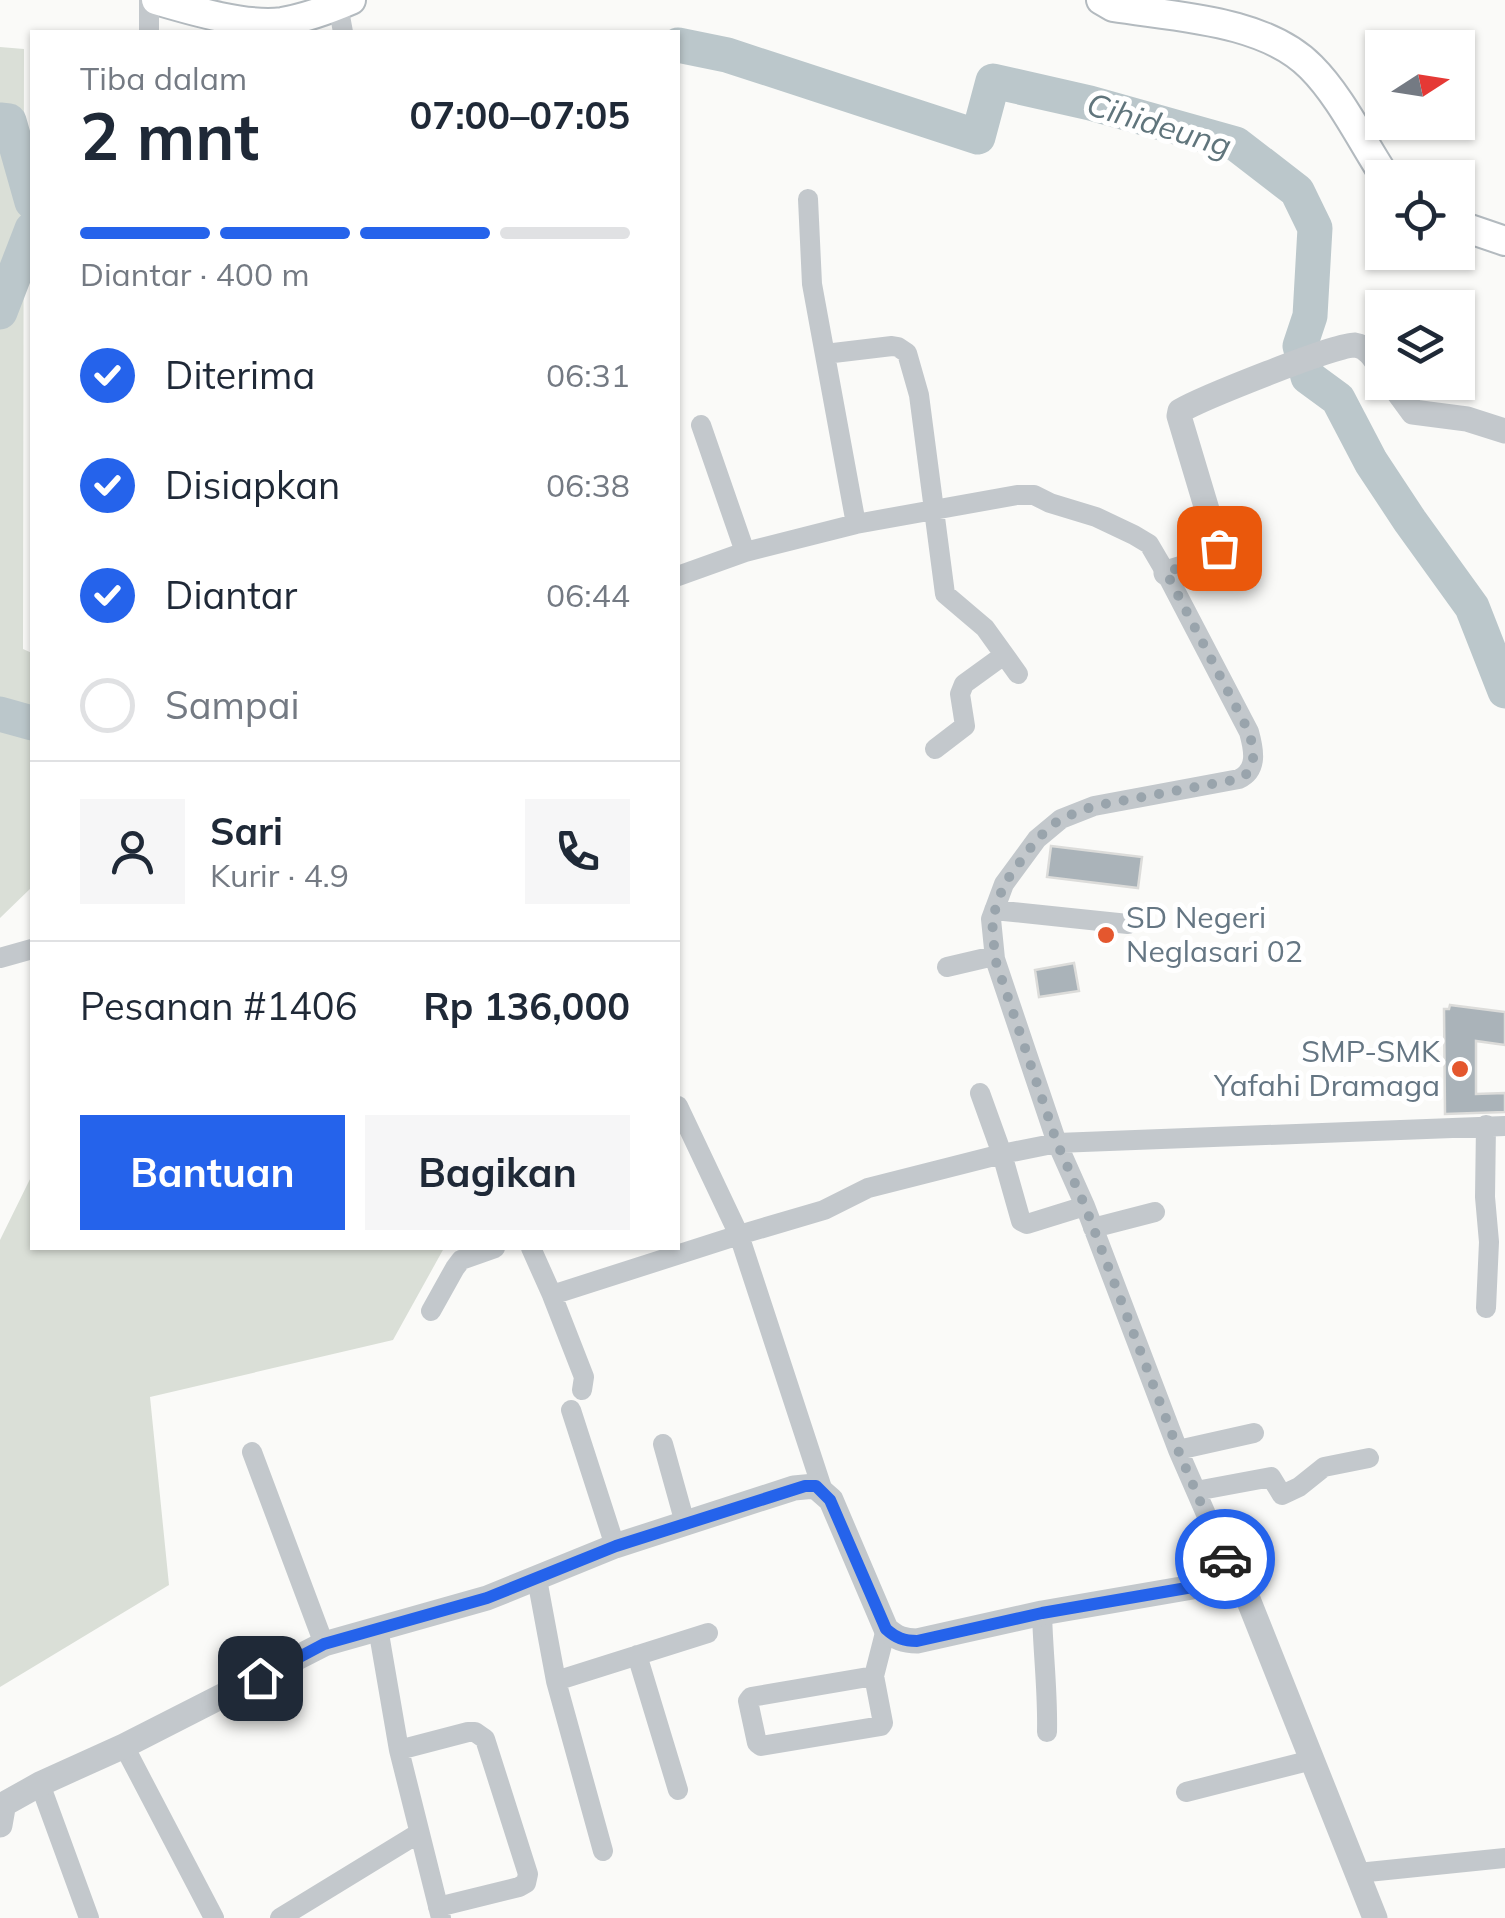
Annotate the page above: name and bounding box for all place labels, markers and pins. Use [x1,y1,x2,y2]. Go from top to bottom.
pin [1177,506,1262,591]
place label: SD Negeri Neglasari 02 [1126,898,1303,970]
marker: SD Negeri Neglasari 02 [1095,924,1117,946]
place label: SMP-SMK Yafahi Dramaga [1213,1032,1441,1104]
marker: SMP-SMK Yafahi Dramaga [1449,1058,1471,1080]
pin [218,1636,303,1721]

